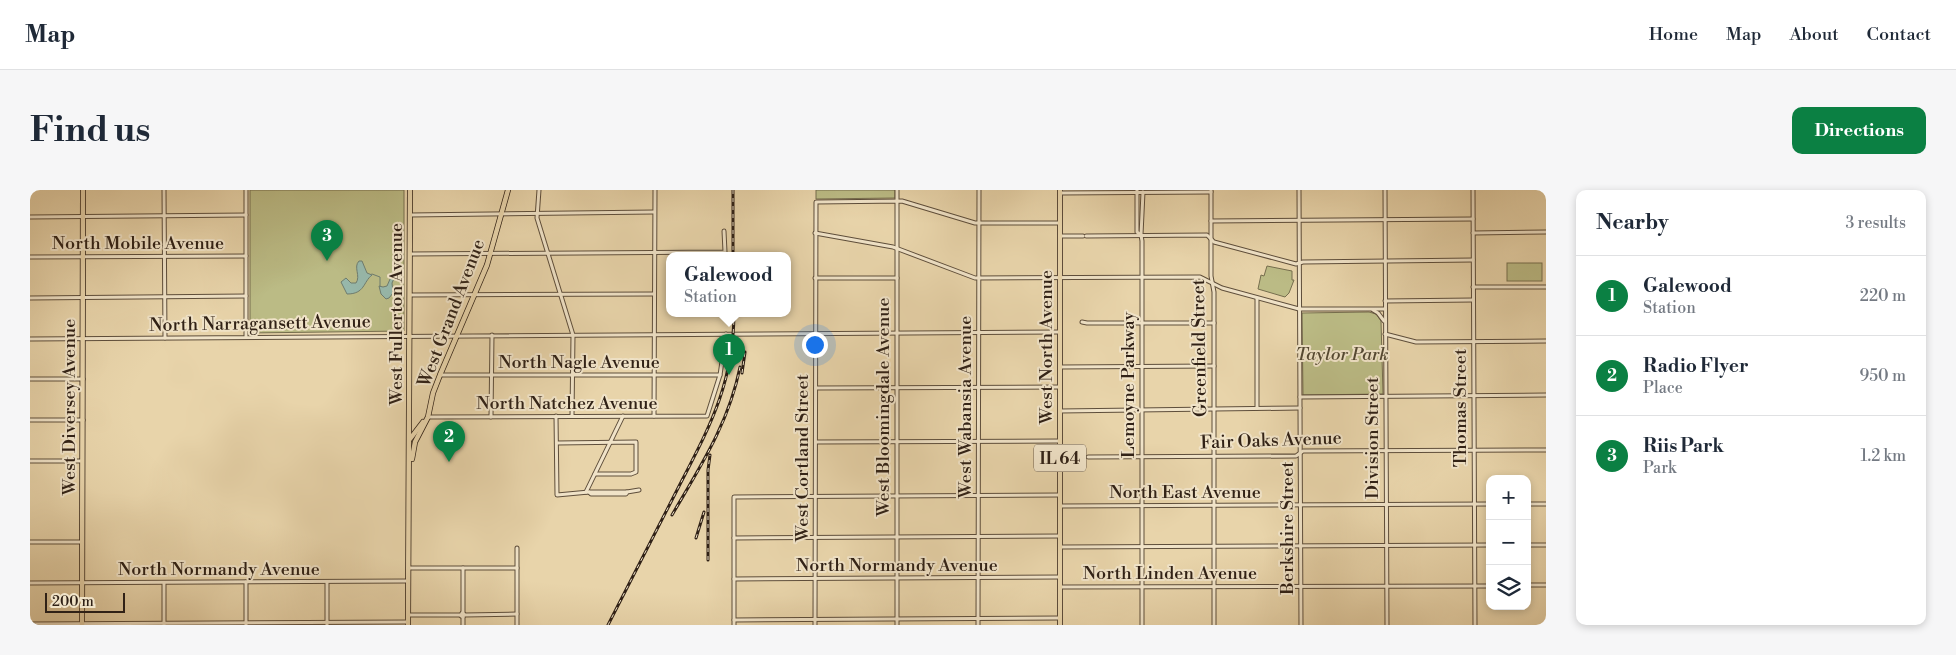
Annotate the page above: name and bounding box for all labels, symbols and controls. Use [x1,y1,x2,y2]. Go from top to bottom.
text: Map [25,20,75,50]
text: Home [1649,23,1698,46]
text: Map [1726,23,1762,46]
text: About [1790,23,1839,46]
text: Contact [1867,23,1931,46]
button: Directions [1792,107,1926,154]
text: Find us [30,109,150,152]
text: Nearby [1596,210,1669,236]
text: 3 results [1845,213,1906,233]
pin: 3 [311,220,343,261]
street label: West Fullerton Avenue [385,223,408,406]
street label: North Mobile Avenue [52,232,224,255]
street label: West Grand Avenue [412,236,490,391]
popup [666,252,791,317]
text: Galewood [684,263,773,287]
street label: West North Avenue [1035,270,1058,425]
text: Galewood [1643,274,1732,298]
street label: Greenfield Street [1187,278,1212,417]
text: 1 [1608,286,1616,306]
text: 220 m [1860,286,1906,306]
text: Station [684,287,737,307]
street label: West Bloomingdale Avenue [872,297,895,518]
text: Station [1643,298,1696,318]
street label: North Narragansett Avenue [149,310,371,337]
street label: Lemoyne Parkway [1117,312,1140,458]
street label: West Wabansia Avenue [954,316,977,499]
street label: West Diversey Avenue [58,319,81,496]
your location [802,332,828,358]
pin: 1 [713,334,745,375]
park label: Taylor Park [1295,343,1389,366]
street label: Thomas Street [1449,348,1472,467]
street label: North Nagle Avenue [498,351,660,374]
text: Radio Flyer [1643,354,1749,378]
text: 2 [1607,366,1617,386]
text: 950 m [1860,366,1906,386]
street label: West Cortland Street [791,374,814,543]
street label: Division Street [1361,376,1384,499]
text: Place [1643,378,1683,398]
street label: North Natchez Avenue [476,392,658,415]
pin: 2 [433,421,465,462]
street label: Fair Oaks Avenue [1200,427,1342,454]
text: Riis Park [1643,434,1724,458]
road number: IL 64 [1034,444,1086,472]
text: 3 [1607,446,1617,466]
text: 1.2 km [1860,446,1906,466]
text: Park [1643,458,1676,478]
street label: Berkshire Street [1276,461,1299,596]
map controls [1486,475,1531,610]
button: + [1486,475,1531,520]
street label: North East Avenue [1109,481,1261,504]
button: − [1486,520,1531,565]
street label: North Normandy Avenue [796,554,998,577]
street label: North Normandy Avenue [118,558,320,581]
street label: North Linden Avenue [1083,562,1257,585]
button: layers [1486,565,1531,610]
scale bar [45,590,125,613]
text: 200 m [52,593,94,611]

